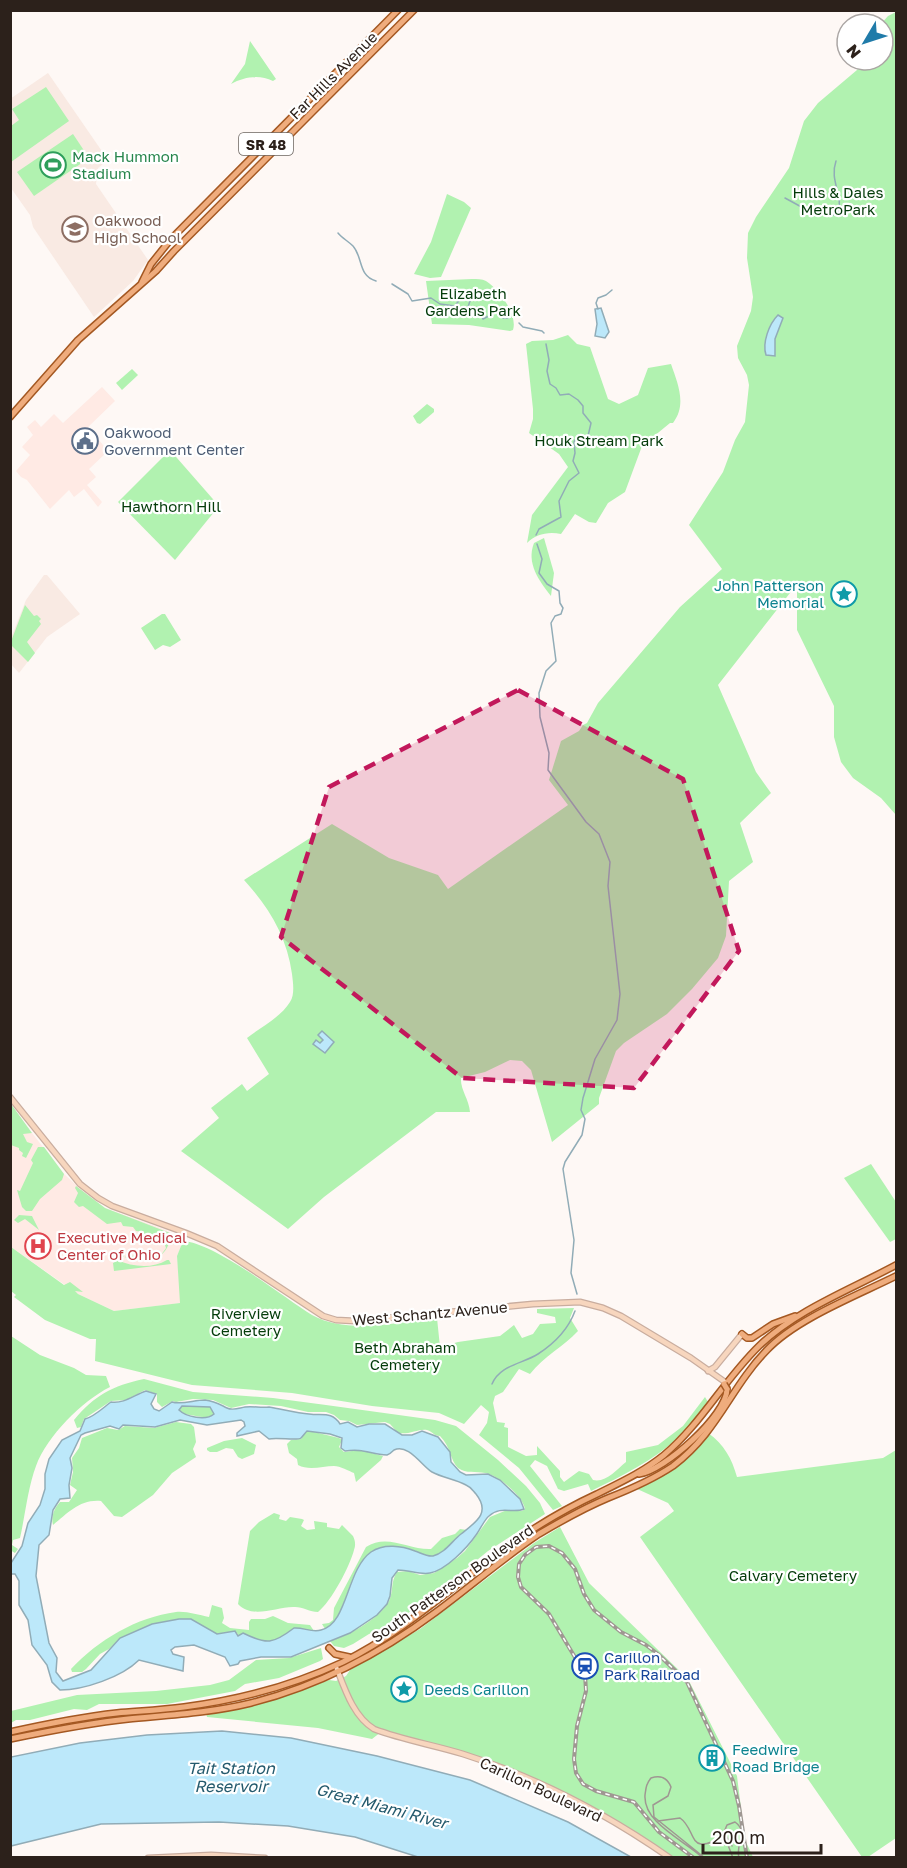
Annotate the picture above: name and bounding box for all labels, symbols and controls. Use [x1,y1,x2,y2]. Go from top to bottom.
north arrow [835,12,895,72]
street label: Far Hills Avenue [285,27,381,123]
text: N [842,40,865,62]
road number: SR 48 [239,133,293,155]
place label: Mack Hummon Stadium [72,147,179,182]
sports icon: Mack Hummon Stadium [38,150,68,180]
park label: Hills & Dales MetroPark [793,183,883,218]
place label: Oakwood High School [94,211,182,246]
school or university icon: Oakwood High School [60,214,90,244]
park label: Elizabeth Gardens Park [425,284,522,319]
place label: Oakwood Government Center [104,423,245,458]
public building icon: Oakwood Government Center [70,426,100,456]
park label: Houk Stream Park [534,431,664,449]
park label: Hawthorn Hill [121,497,221,515]
place label: John Patterson Memorial [714,576,824,611]
place icon: John Patterson Memorial [829,579,859,609]
place label: Executive Medical Center of Ohio [57,1228,187,1263]
hospital icon: Executive Medical Center of Ohio [23,1231,53,1261]
street label: West Schantz Avenue [352,1297,508,1329]
park label: Riverview Cemetery [211,1304,282,1339]
park label: Beth Abraham Cemetery [354,1338,456,1373]
street label: South Patterson Boulevard [368,1520,536,1646]
park label: Calvary Cemetery [729,1566,858,1584]
place label: Carillon Park Railroad [604,1648,700,1683]
station icon: Carillon Park Railroad [570,1651,600,1681]
place icon: Deeds Carillon [389,1674,419,1704]
place label: Deeds Carillon [424,1680,529,1698]
place label: Feedwire Road Bridge [732,1740,820,1775]
building icon: Feedwire Road Bridge [697,1743,727,1773]
street label: Carillon Boulevard [477,1753,605,1825]
water label: Tait Station Reservoir [187,1758,276,1796]
water label: Great Miami River [314,1779,452,1834]
scale bar [703,1817,822,1855]
text: 200 m [712,1826,765,1848]

